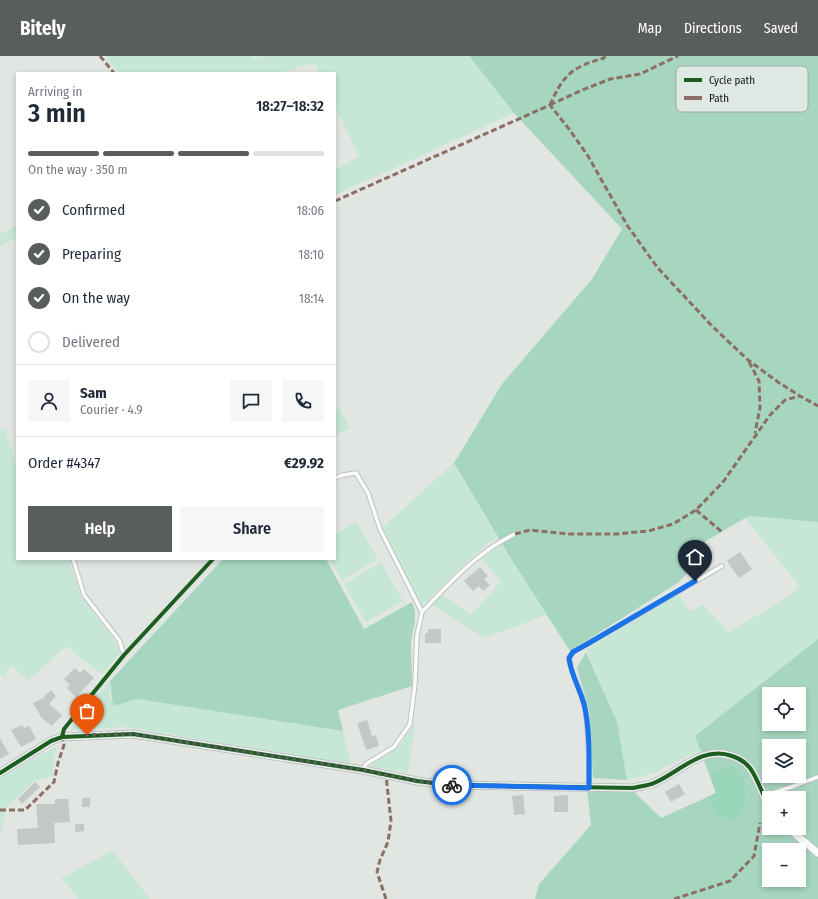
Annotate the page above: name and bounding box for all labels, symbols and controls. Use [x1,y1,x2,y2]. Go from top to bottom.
text: Bitely [20,17,66,40]
text: Map [638,20,662,37]
text: Directions [684,20,742,37]
text: Saved [764,20,798,37]
legend [676,66,808,112]
text: Cycle path [709,74,755,87]
text: Arriving in [28,84,82,99]
text: Path [709,92,729,105]
text: 18:27–18:32 [256,97,324,115]
text: 3 min [28,98,86,129]
text: On the way · 350 m [28,162,128,177]
icon: check [28,199,50,221]
text: Confirmed [62,201,125,219]
text: 18:06 [296,203,324,218]
icon: check [28,243,50,265]
text: Preparing [62,245,121,263]
text: 18:10 [298,247,324,262]
icon: check [28,287,50,309]
text: On the way [62,289,130,307]
text: 18:14 [299,291,324,306]
text: Delivered [62,333,120,351]
button: person [28,380,70,422]
button: chat [230,380,272,422]
button: phone [282,380,324,422]
text: Sam [80,384,107,402]
text: Courier · 4.9 [80,402,143,417]
text: Order #4347 [28,454,100,472]
text: €29.92 [284,454,324,472]
button: Help [28,506,172,552]
button: Share [180,506,324,552]
pin [678,540,712,581]
icon: home [684,546,706,568]
map controls [762,687,806,887]
button: locate [762,687,806,731]
pin [70,694,104,735]
icon: bag [76,700,98,722]
button: layers [762,739,806,783]
courier [432,765,472,805]
icon: bike [441,774,463,796]
button: + [762,791,806,835]
button: − [762,843,806,887]

